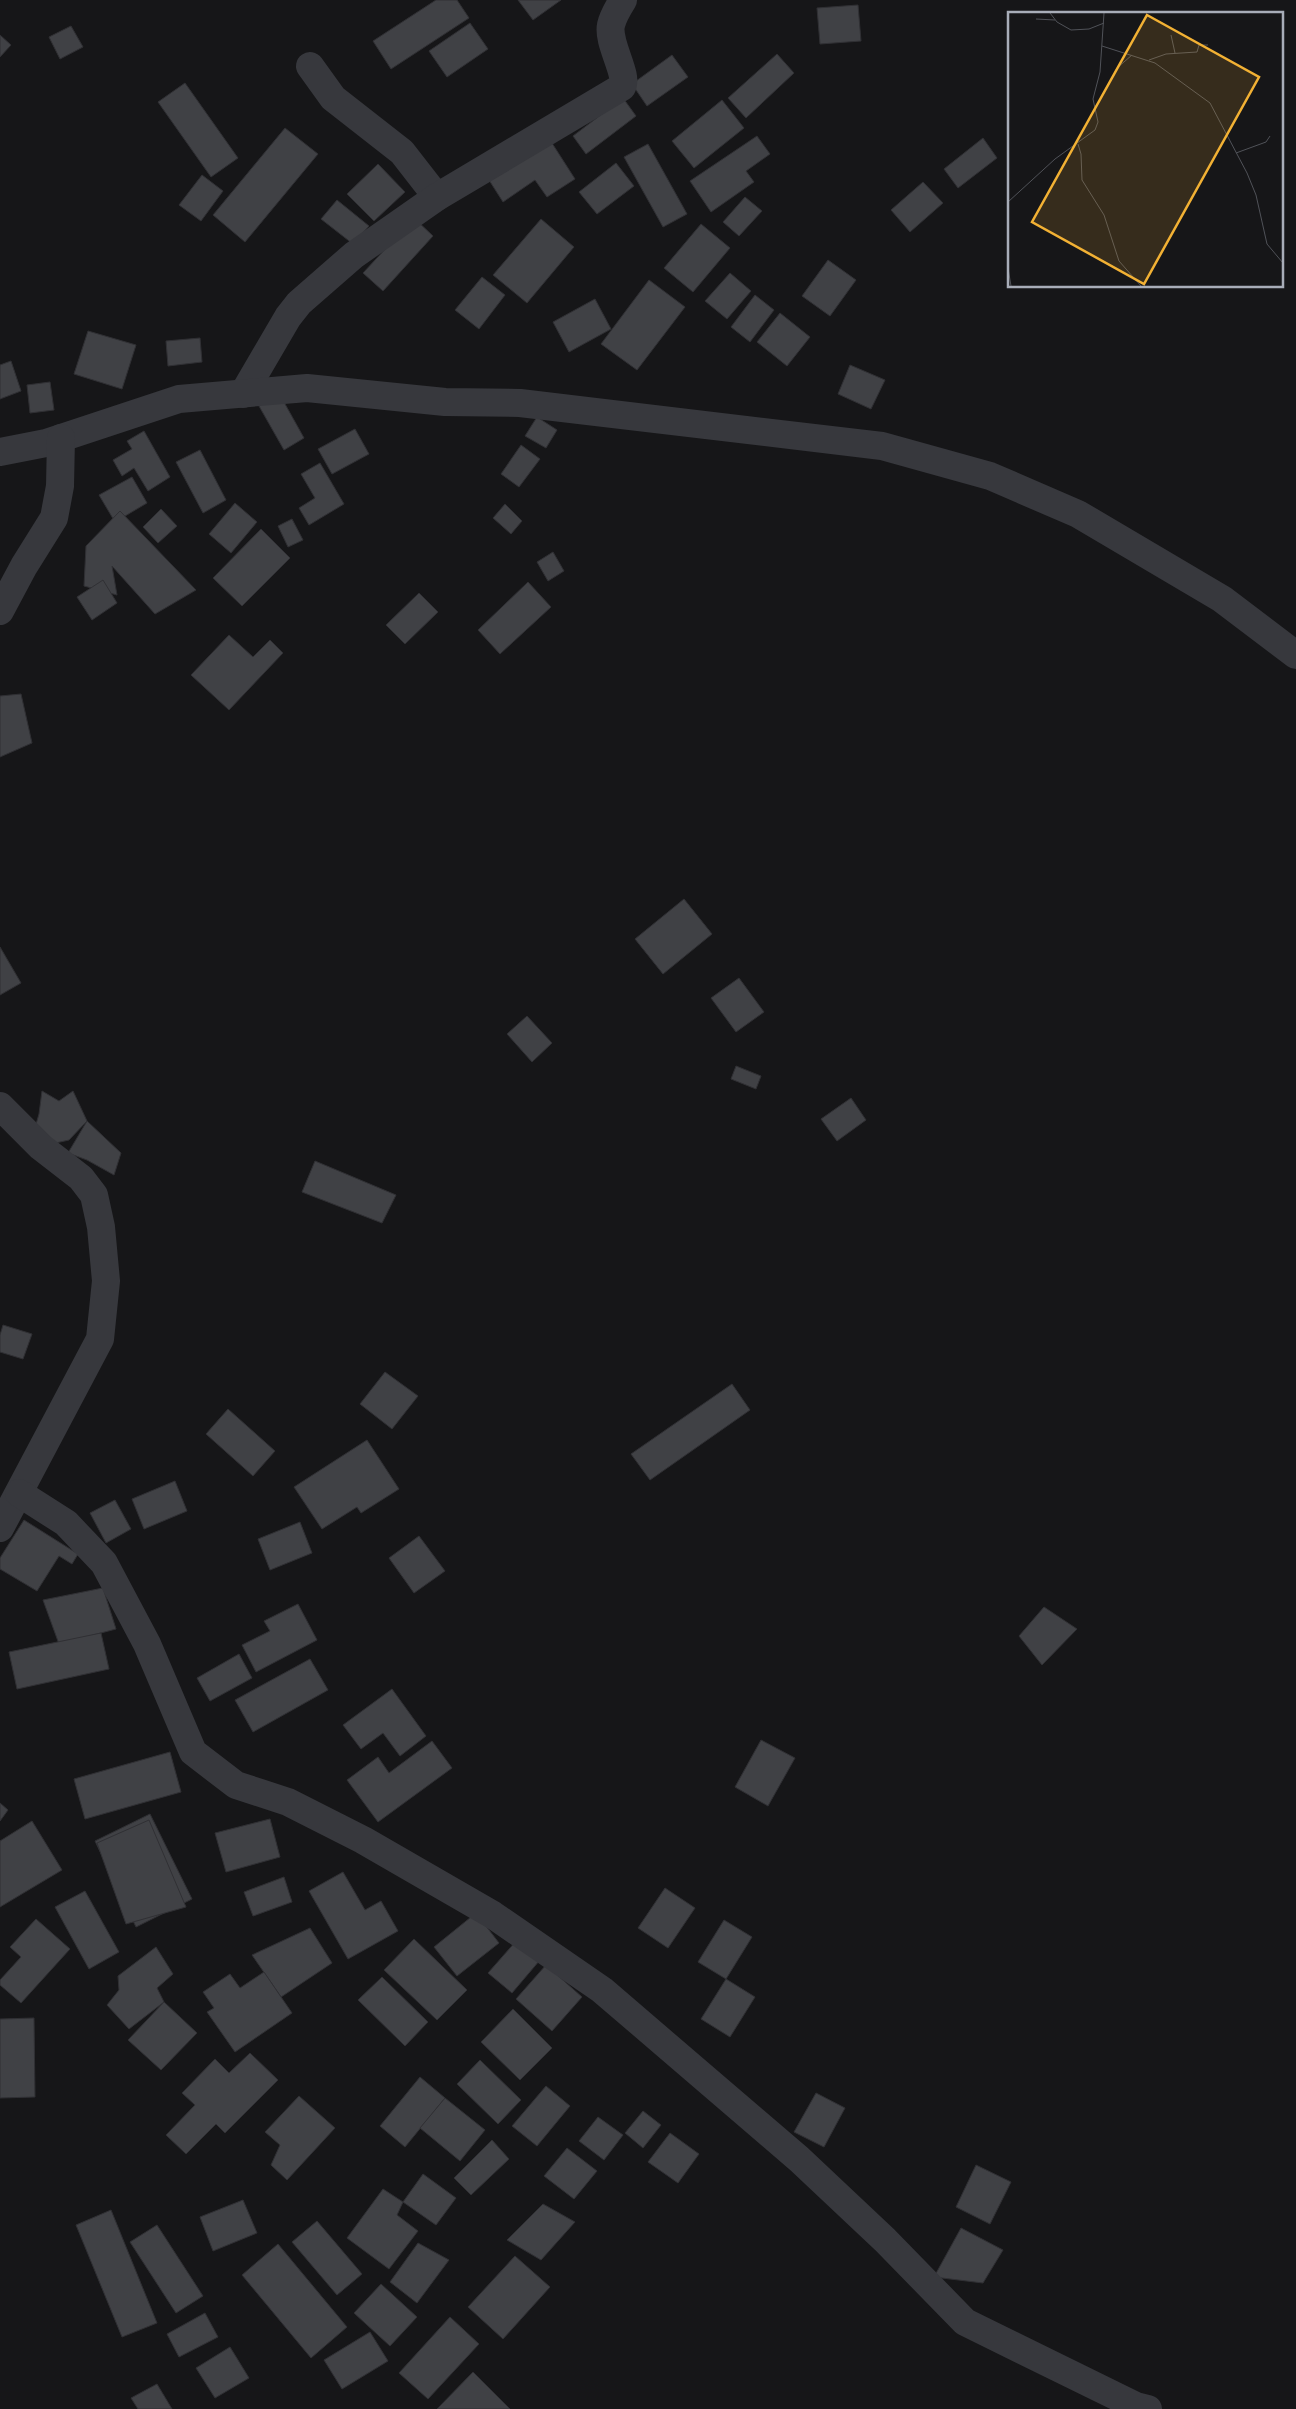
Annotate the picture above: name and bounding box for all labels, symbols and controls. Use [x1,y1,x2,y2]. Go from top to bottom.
inset map [1008,12,1284,288]

